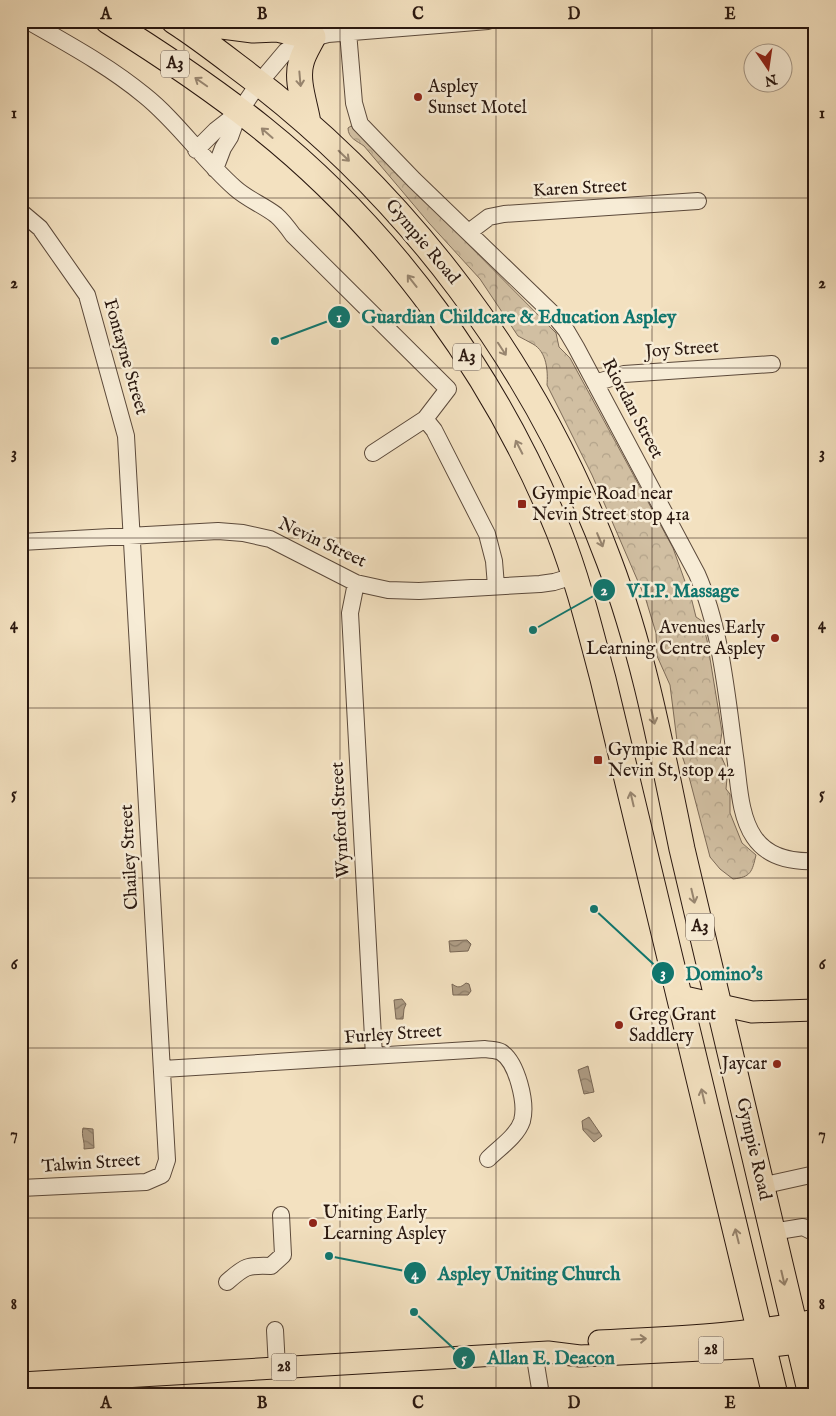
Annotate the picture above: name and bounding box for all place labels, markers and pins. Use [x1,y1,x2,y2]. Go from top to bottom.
place label: Aspley Sunset Motel [427,76,527,120]
marker: Aspley Sunset Motel [412,91,424,103]
callout: Guardian Childcare & Education Aspley [326,300,686,334]
place label: Gympie Road near Nevin Street stop 41a [532,483,690,527]
marker: Gympie Road near Nevin Street stop 41a [516,498,528,510]
callout: V.I.P. Massage [591,573,749,607]
place label: Avenues Early Learning Centre Aspley [586,617,765,661]
marker: Avenues Early Learning Centre Aspley [769,632,781,644]
place label: Gympie Rd near Nevin St, stop 42 [608,739,735,783]
marker: Gympie Rd near Nevin St, stop 42 [592,754,604,766]
callout: Domino's [650,956,773,990]
place label: Greg Grant Saddlery [629,1004,716,1048]
marker: Greg Grant Saddlery [613,1019,625,1031]
place label: Jaycar [720,1053,767,1076]
marker: Jaycar [771,1058,783,1070]
place label: Uniting Early Learning Aspley [323,1202,447,1246]
marker: Uniting Early Learning Aspley [307,1217,319,1229]
callout: Aspley Uniting Church [402,1256,630,1290]
callout: Allan E. Deacon [452,1341,625,1375]

